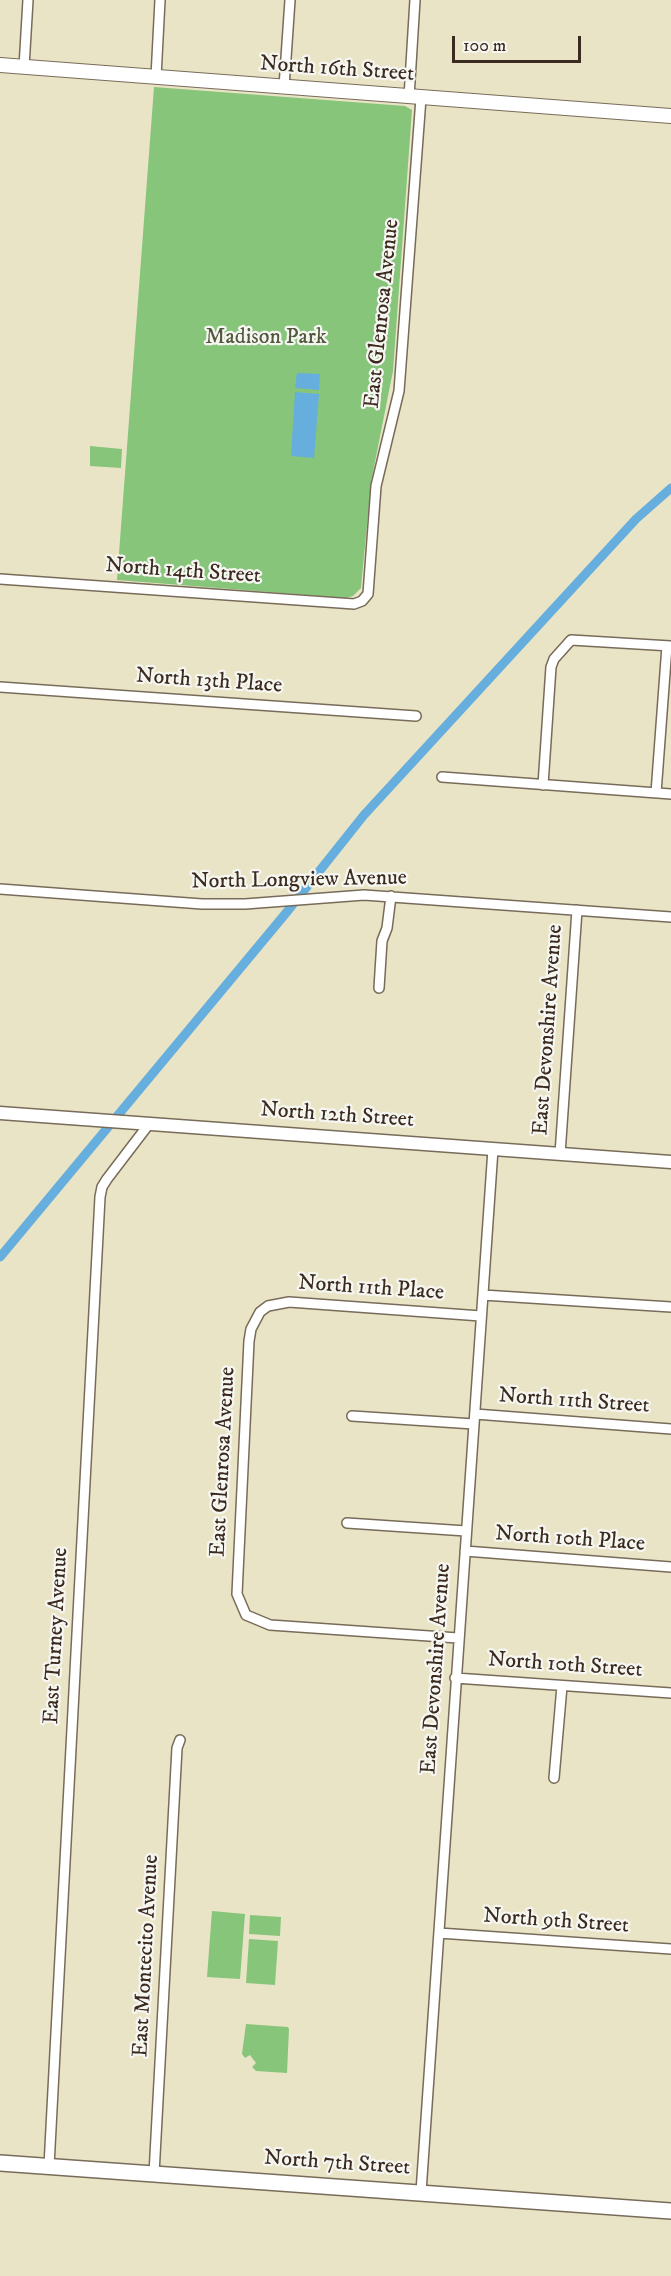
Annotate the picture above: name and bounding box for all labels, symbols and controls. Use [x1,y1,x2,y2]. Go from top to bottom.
scale bar [455,24,584,62]
text: 100 m [463,35,506,57]
street label: North 16th Street [259,51,415,89]
street label: East Glenrosa Avenue [360,218,406,410]
park label: Madison Park [205,325,327,351]
street label: North 14th Street [104,553,262,591]
street label: North 13th Place [135,664,283,700]
street label: North Longview Avenue [191,866,407,896]
street label: East Devonshire Avenue [528,924,570,1136]
street label: North 12th Street [259,1097,415,1135]
street label: North 11th Place [297,1271,445,1307]
street label: East Glenrosa Avenue [206,1366,242,1558]
street label: North 11th Street [498,1384,650,1420]
street label: North 10th Place [494,1522,646,1558]
street label: East Turney Avenue [39,1547,75,1725]
street label: East Devonshire Avenue [416,1563,458,1775]
street label: North 10th Street [487,1647,643,1685]
street label: East Montecito Avenue [129,1854,165,2058]
street label: North 9th Street [482,1904,630,1940]
street label: North 7th Street [263,2146,411,2182]

